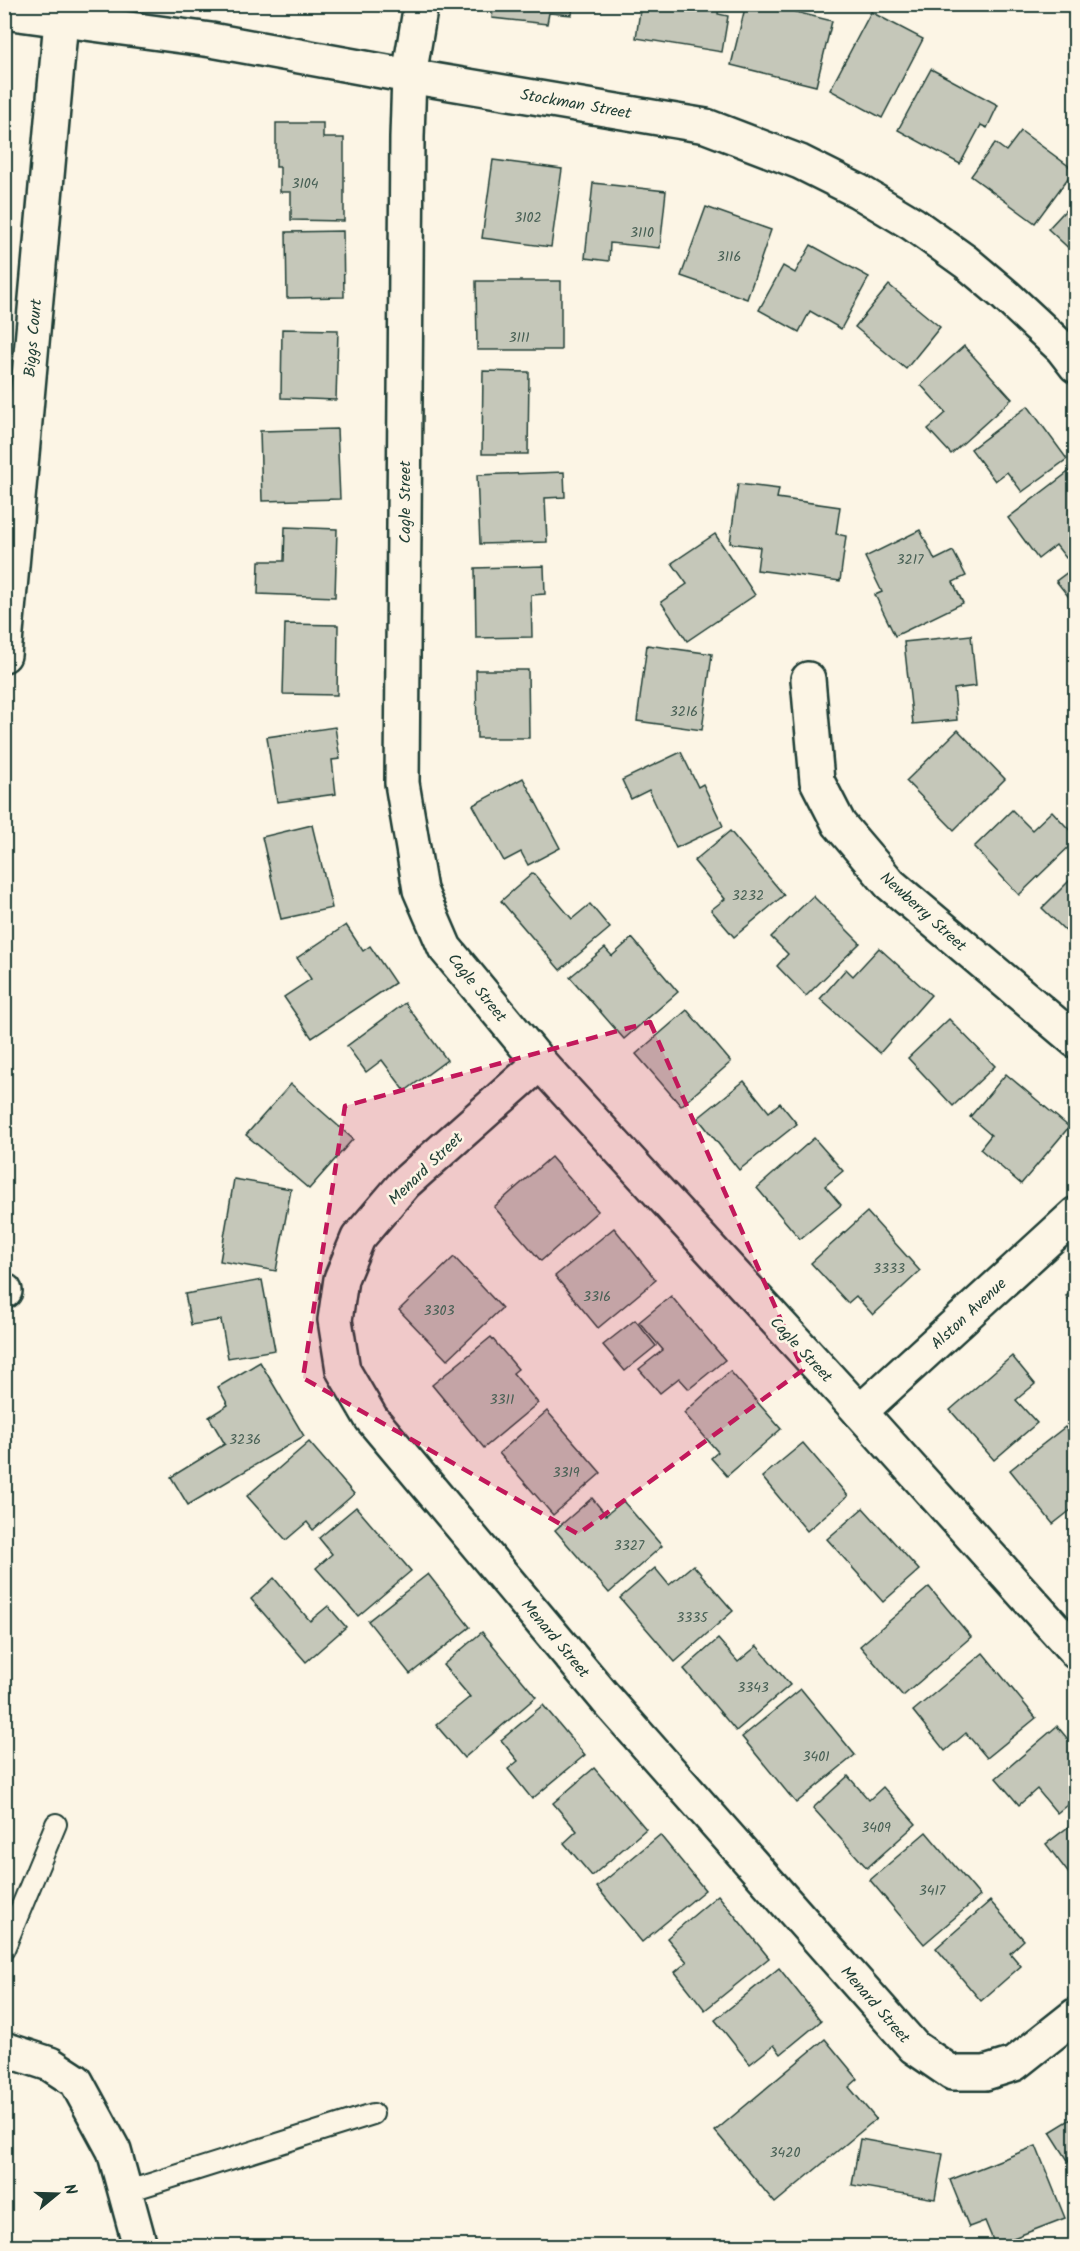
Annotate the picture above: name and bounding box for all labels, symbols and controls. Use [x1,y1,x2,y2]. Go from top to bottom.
street label: Stockman Street [518,82,634,127]
house number: 3104 [291,173,319,195]
house number: 3102 [514,207,542,229]
house number: 3110 [630,222,654,244]
house number: 3116 [717,246,741,268]
street label: Biggs Court [18,297,49,378]
house number: 3111 [508,327,530,349]
street label: Cagle Street [393,460,418,543]
house number: 3217 [897,549,924,571]
house number: 3216 [670,701,698,723]
street label: Newberry Street [874,866,973,959]
house number: 3232 [732,885,764,907]
street label: Cagle Street [441,948,513,1029]
street label: Menard Street [383,1126,470,1211]
house number: 3333 [873,1258,905,1280]
street label: Alston Avenue [925,1272,1013,1356]
house number: 3316 [583,1286,611,1308]
house number: 3303 [424,1300,454,1322]
street label: Cagle Street [764,1311,839,1389]
house number: 3311 [490,1389,514,1411]
house number: 3236 [229,1429,261,1451]
house number: 3319 [552,1462,580,1484]
house number: 3327 [614,1535,645,1557]
street label: Menard Street [514,1594,596,1684]
house number: 3335 [676,1607,709,1629]
house number: 3343 [737,1677,769,1699]
house number: 3401 [802,1746,830,1768]
house number: 3409 [861,1817,891,1839]
house number: 3417 [919,1880,946,1902]
street label: Menard Street [834,1961,916,2050]
house number: 3420 [770,2142,800,2164]
north arrow [27,2164,87,2224]
text: N [56,2181,83,2198]

